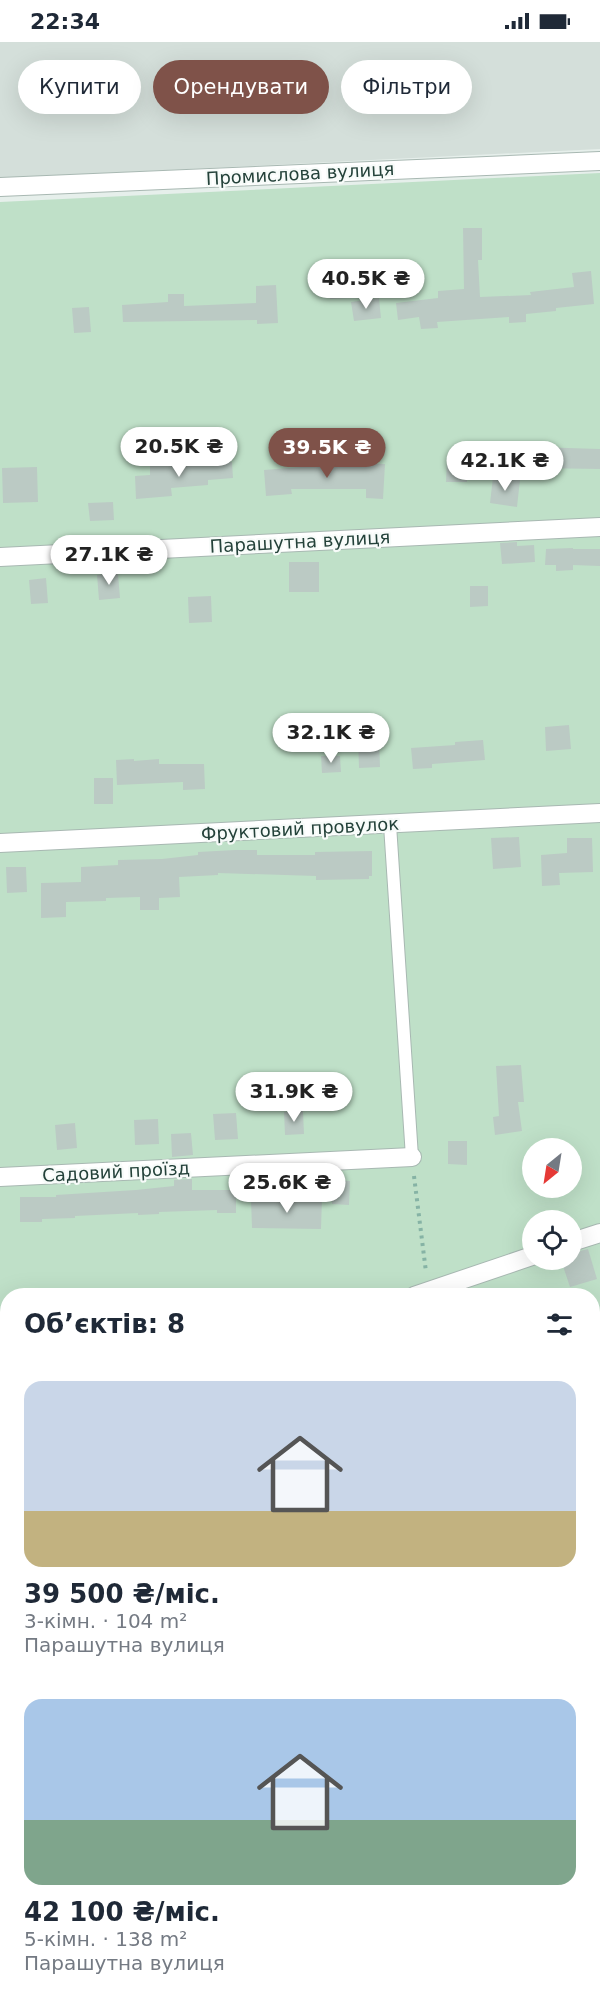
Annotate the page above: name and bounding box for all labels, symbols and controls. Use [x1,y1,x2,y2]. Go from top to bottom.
text: 22:34 [30,9,100,34]
chip: Купити [18,60,141,114]
chip: Орендувати [153,60,329,114]
chip: Фільтри [341,60,472,114]
street label: Промислова вулиця [205,158,395,189]
pin: 40.5K ₴ [311,259,421,310]
text: 40.5K ₴ [322,266,411,290]
pin: 20.5K ₴ [124,427,234,478]
pin: 39.5K ₴ [272,428,382,479]
text: 20.5K ₴ [135,434,224,458]
text: 39.5K ₴ [283,435,372,459]
pin: 42.1K ₴ [450,441,560,492]
text: 42.1K ₴ [461,448,550,472]
street label: Парашутна вулиця [209,526,391,557]
pin: 27.1K ₴ [54,535,164,586]
text: 27.1K ₴ [65,542,154,566]
pin: 32.1K ₴ [276,713,386,764]
text: 32.1K ₴ [287,720,376,744]
street label: Фруктовий провулок [200,813,400,844]
pin: 31.9K ₴ [239,1072,349,1123]
text: 31.9K ₴ [250,1079,339,1103]
north arrow [522,1138,582,1198]
map controls [522,1138,582,1270]
street label: Садовий проїзд [42,1157,190,1186]
pin: 25.6K ₴ [232,1163,342,1214]
text: 25.6K ₴ [243,1170,332,1194]
button: locate [522,1210,582,1270]
icon: filters [543,1308,576,1341]
text: Об’єктів: 8 [24,1309,185,1339]
icon: home [246,1420,354,1528]
text: 39 500 ₴/міс. [24,1579,220,1609]
text: 3-кімн. · 104 m² [24,1609,187,1633]
text: Парашутна вулиця [24,1633,225,1657]
icon: home [246,1738,354,1846]
text: 42 100 ₴/міс. [24,1897,220,1927]
text: 5-кімн. · 138 m² [24,1927,187,1951]
text: Парашутна вулиця [24,1951,225,1975]

